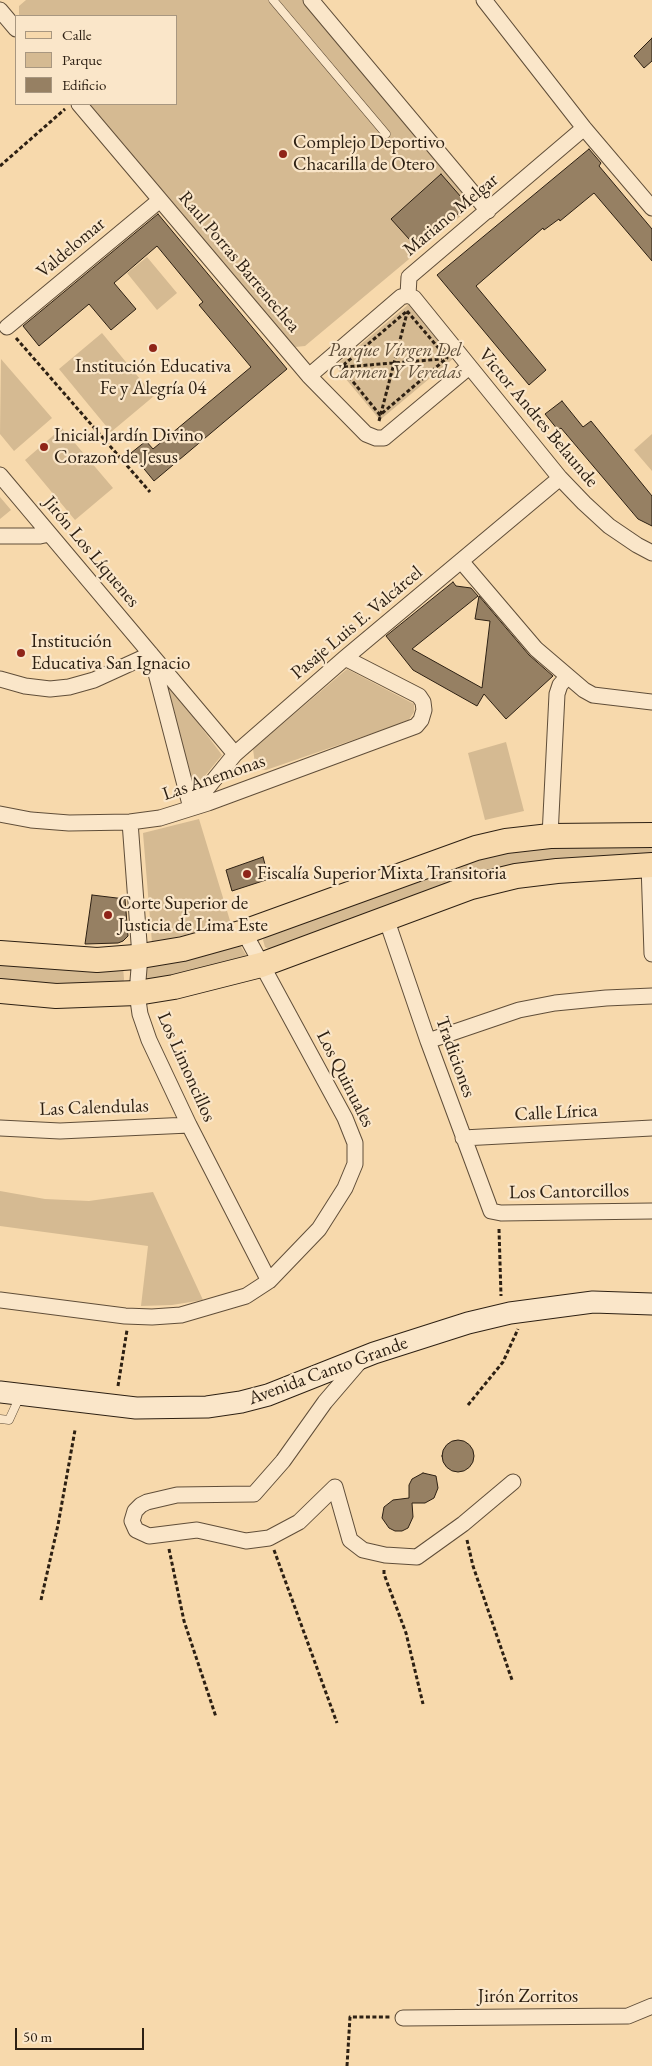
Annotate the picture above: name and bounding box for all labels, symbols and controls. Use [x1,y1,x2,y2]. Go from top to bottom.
legend [15,15,178,105]
text: Calle [62,25,92,44]
text: Parque [62,50,102,69]
text: Edificio [62,75,106,94]
place label: Complejo Deportivo Chacarilla de Otero [293,132,445,176]
marker: Complejo Deportivo Chacarilla de Otero [277,148,289,160]
street label: Mariano Melgar [399,169,503,261]
street label: Raul Porras Barrenechea [173,187,305,337]
street label: Valdelomar [32,213,110,283]
park label: Parque Vírgen Del Carmen Y Veredas [328,340,462,384]
marker: Institución Educativa Fe y Alegría 04 [147,342,159,354]
street label: Victor Andres Belaunde [473,344,603,492]
place label: Institución Educativa Fe y Alegría 04 [75,356,231,400]
place label: Inicial Jardín Divino Corazon de Jesus [54,425,203,469]
marker: Inicial Jardín Divino Corazon de Jesus [38,441,50,453]
street label: Jirón Los Líquenes [38,492,144,612]
street label: Pasaje Luis E. Valcárcel [287,561,427,685]
place label: Institución Educativa San Ignacio [31,631,190,675]
marker: Institución Educativa San Ignacio [15,647,27,659]
street label: Las Anemonas [160,750,268,806]
place label: Fiscalía Superior Mixta Transitoria [257,863,507,885]
marker: Fiscalía Superior Mixta Transitoria [241,868,253,880]
place label: Corte Superior de Justicia de Lima Este [118,893,268,937]
marker: Corte Superior de Justicia de Lima Este [102,909,114,921]
street label: Los Limoncillos [152,1009,220,1125]
street label: Tradiciones [430,1013,480,1101]
street label: Los Quinuales [311,1027,379,1131]
street label: Las Calendulas [39,1095,149,1121]
street label: Calle Lírica [514,1099,598,1127]
street label: Los Cantorcillos [509,1180,629,1204]
street label: Avenida Canto Grande [245,1332,411,1410]
street label: Jirón Zorritos [478,1986,578,2008]
scale bar [18,2018,146,2050]
text: 50 m [23,2027,52,2046]

